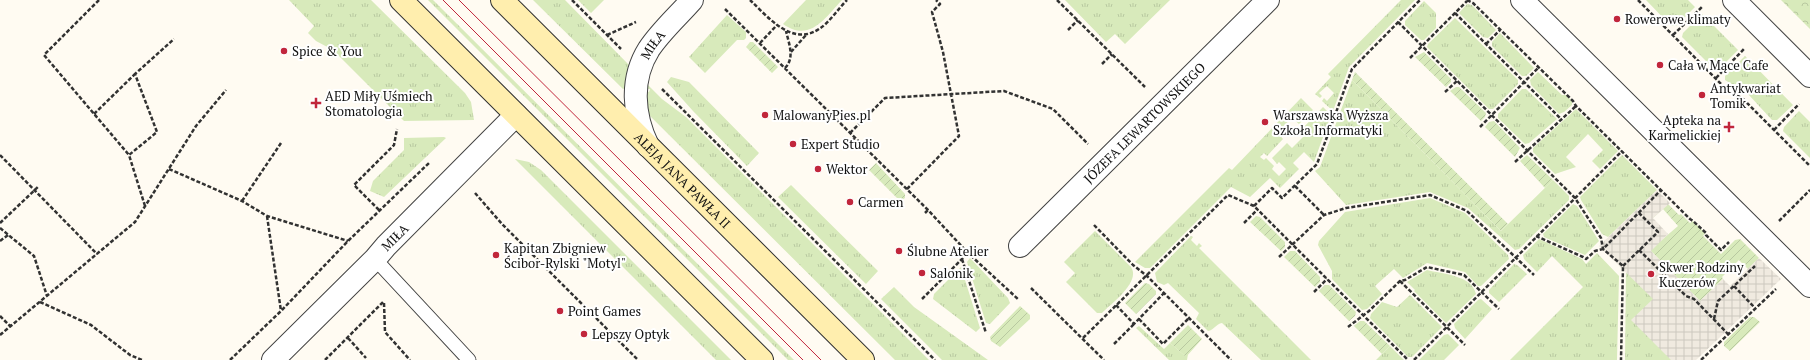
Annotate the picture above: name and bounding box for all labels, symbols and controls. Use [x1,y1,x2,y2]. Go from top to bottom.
place label: Rowerowe klimaty [1625,10,1731,28]
marker: Rowerowe klimaty [1612,14,1622,24]
street label: MIŁA [636,26,669,62]
place label: Spice & You [292,42,363,60]
marker: Spice & You [279,46,289,56]
place label: Cała w Mące Cafe [1668,56,1769,74]
street label: JÓZEFA LEWARTOWSKIEGO [1079,58,1209,187]
marker: Cała w Mące Cafe [1655,60,1665,70]
place label: Antykwariat Tomik [1710,79,1781,112]
place label: AED Miły Uśmiech Stomatologia [325,87,433,120]
marker: Antykwariat Tomik [1697,90,1707,100]
marker: AED Miły Uśmiech Stomatologia [310,97,322,109]
place label: MalowanyPies.pl [773,106,871,124]
place label: Warszawska Wyższa Szkoła Informatyki [1273,106,1389,139]
marker: MalowanyPies.pl [760,110,770,120]
place label: Apteka na Karmelickiej [1648,111,1721,144]
marker: Warszawska Wyższa Szkoła Informatyki [1260,117,1270,127]
marker: Apteka na Karmelickiej [1724,122,1734,132]
street label: ALEJA JANA PAWŁA II [630,128,735,232]
place label: Expert Studio [801,135,880,153]
marker: Expert Studio [788,139,798,149]
place label: Wektor [826,160,868,178]
marker: Wektor [813,164,823,174]
place label: Carmen [858,193,904,211]
marker: Carmen [845,197,855,207]
street label: MIŁA [377,219,412,255]
place label: Kapitan Zbigniew Ścibor-Rylski "Motyl" [504,239,626,272]
place label: Ślubne Atelier [907,242,989,260]
marker: Ślubne Atelier [894,246,904,256]
marker: Kapitan Zbigniew Ścibor-Rylski "Motyl" [491,250,501,260]
place label: Skwer Rodziny Kuczerów [1659,258,1744,291]
place label: Salonik [930,264,973,282]
marker: Salonik [917,268,927,278]
marker: Skwer Rodziny Kuczerów [1646,269,1656,279]
place label: Point Games [568,302,641,320]
marker: Point Games [555,306,565,316]
place label: Lepszy Optyk [592,325,670,343]
marker: Lepszy Optyk [579,329,589,339]

